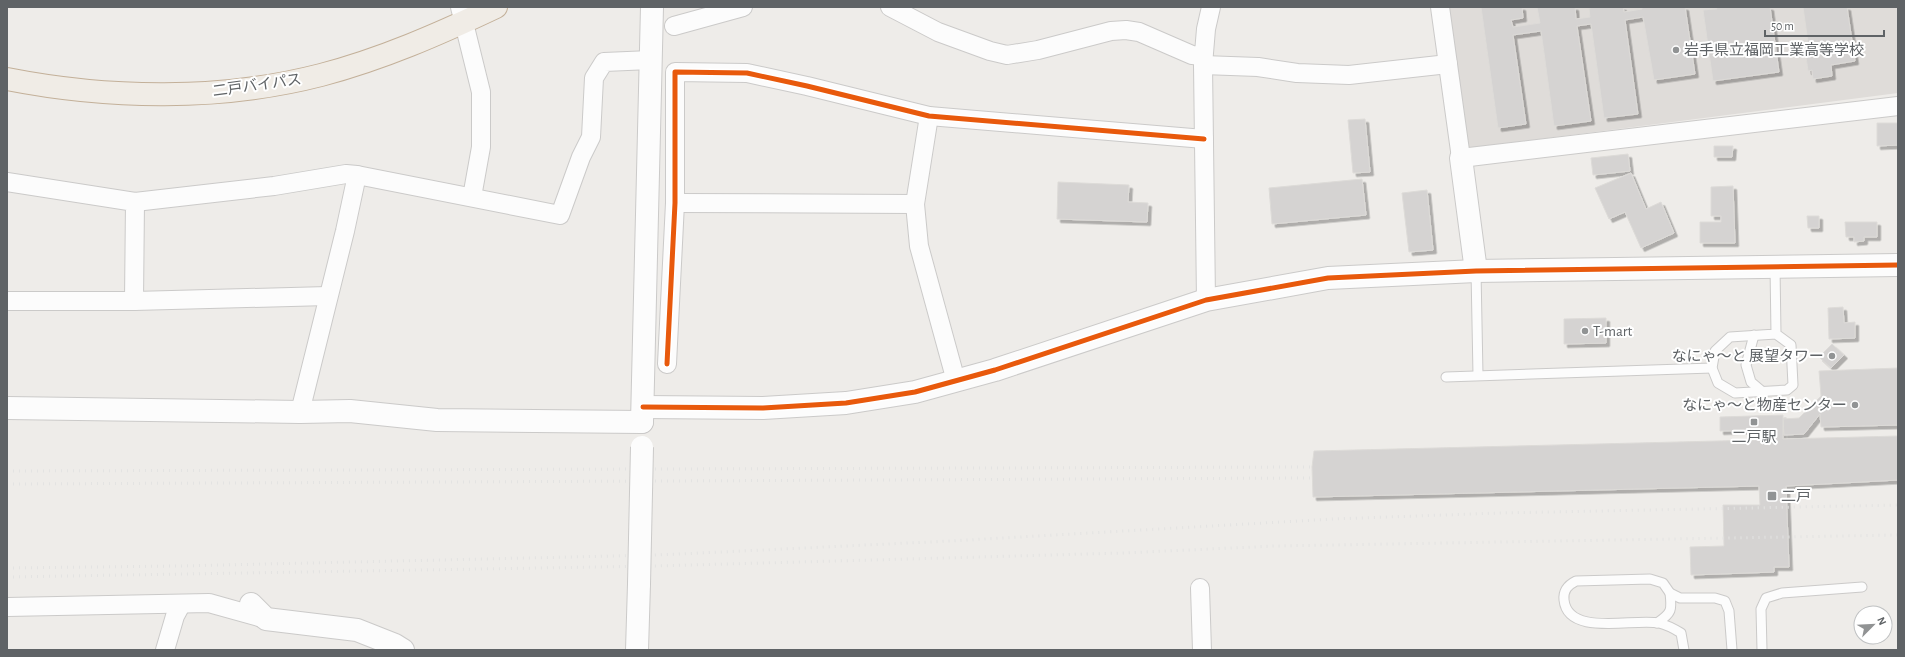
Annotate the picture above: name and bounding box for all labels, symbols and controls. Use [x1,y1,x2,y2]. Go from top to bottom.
scale bar [1765,12,1884,38]
text: 50 m [1771,20,1794,32]
place label: 岩手県立福岡工業高等学校 [1684,42,1864,58]
marker: 岩手県立福岡工業高等学校 [1671,45,1681,55]
street label: 二戸バイパス [211,71,303,99]
place label: T-mart [1593,324,1633,339]
marker: T-mart [1580,326,1590,336]
place label: なにゃ～と 展望タワー [1672,348,1824,364]
marker: なにゃ～と 展望タワー [1827,351,1837,361]
place label: なにゃ～と物産センター [1682,397,1847,413]
marker: なにゃ～と物産センター [1850,400,1860,410]
marker: 二戸駅 [1749,417,1759,427]
place label: 二戸駅 [1731,430,1777,445]
place label: 二戸 [1781,489,1811,504]
marker: 二戸 [1766,490,1778,502]
north arrow [1853,605,1893,645]
text: N [1875,615,1888,627]

